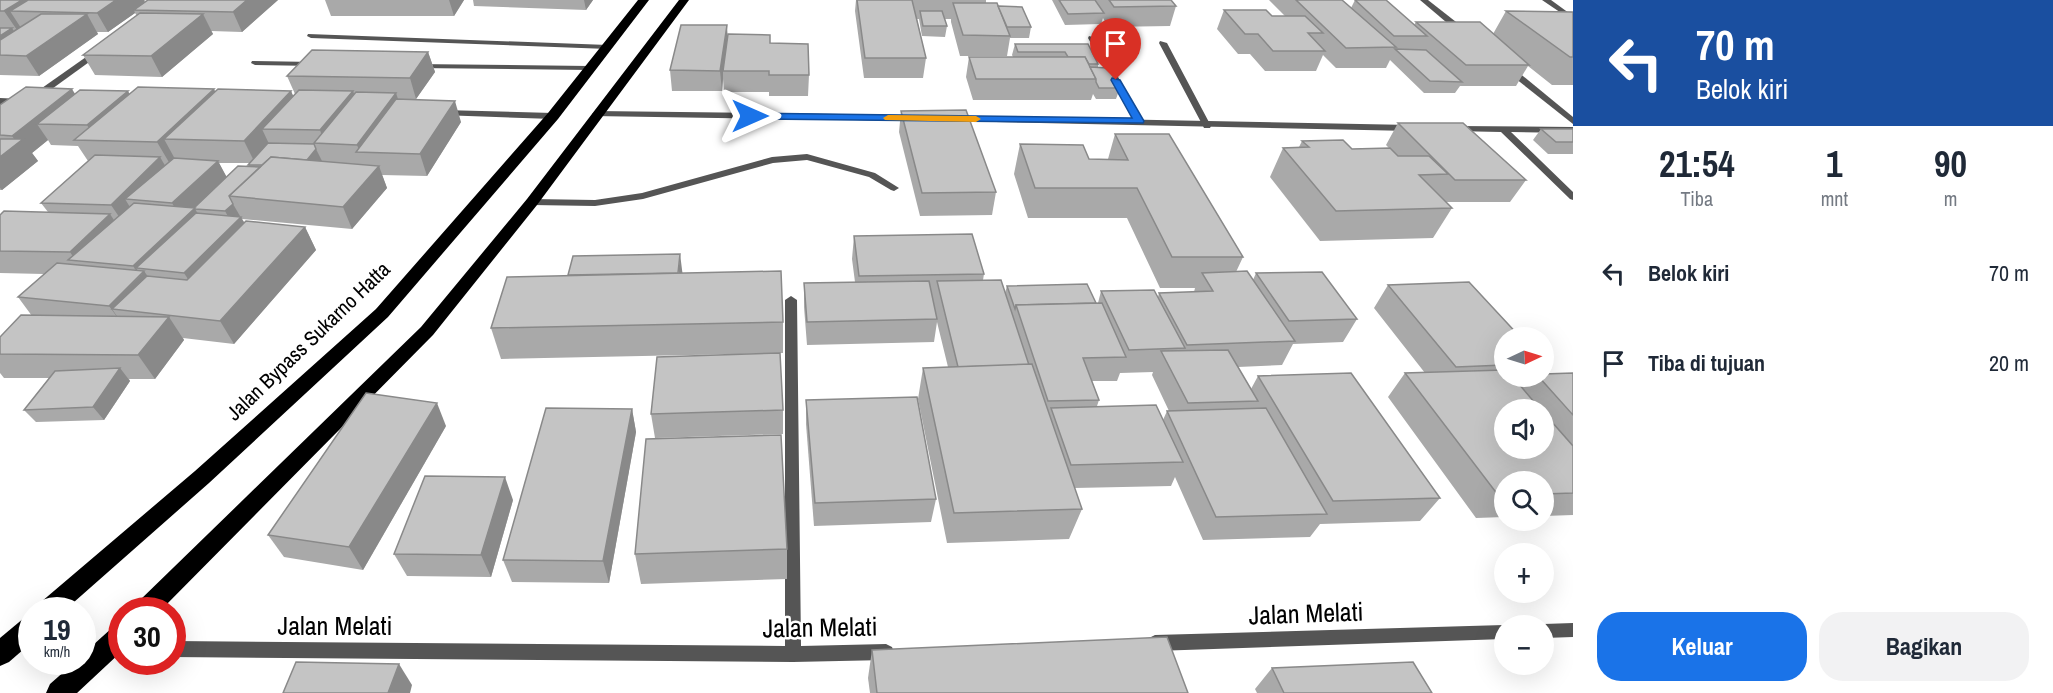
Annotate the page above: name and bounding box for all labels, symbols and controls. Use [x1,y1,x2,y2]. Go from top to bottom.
text: 70 m [1696,17,1775,73]
pin [1090,18,1141,80]
icon: left [1597,24,1675,102]
icon: arrive [1099,27,1132,60]
text: Belok kiri [1696,71,1788,107]
position arrow [718,84,782,148]
text: 21:54 [1659,140,1735,188]
text: 1 [1826,140,1843,188]
text: 90 [1934,140,1967,188]
text: Tiba [1681,185,1713,212]
text: mnt [1821,185,1848,212]
text: m [1944,185,1957,212]
street label: Jalan Bypass Sukarno Hatta [220,255,397,427]
icon: left [1597,257,1630,290]
text: Belok kiri [1648,258,1729,288]
text: 70 m [1989,258,2029,288]
north arrow [1494,327,1554,387]
map controls [1494,327,1554,675]
icon: arrive [1597,347,1630,380]
text: Tiba di tujuan [1648,348,1765,378]
text: 20 m [1989,348,2029,378]
button: sound [1494,399,1554,459]
button: search [1494,471,1554,531]
button: + [1494,543,1554,603]
street label: Jalan Melati [1248,594,1364,632]
speed limit sign: 30 [108,597,186,675]
street label: Jalan Melati [278,608,392,643]
street label: Jalan Melati [762,608,878,646]
text: 19 [43,609,71,649]
button: Keluar [1597,612,1807,681]
button: Bagikan [1819,612,2029,681]
button: − [1494,615,1554,675]
text: km/h [44,641,70,662]

